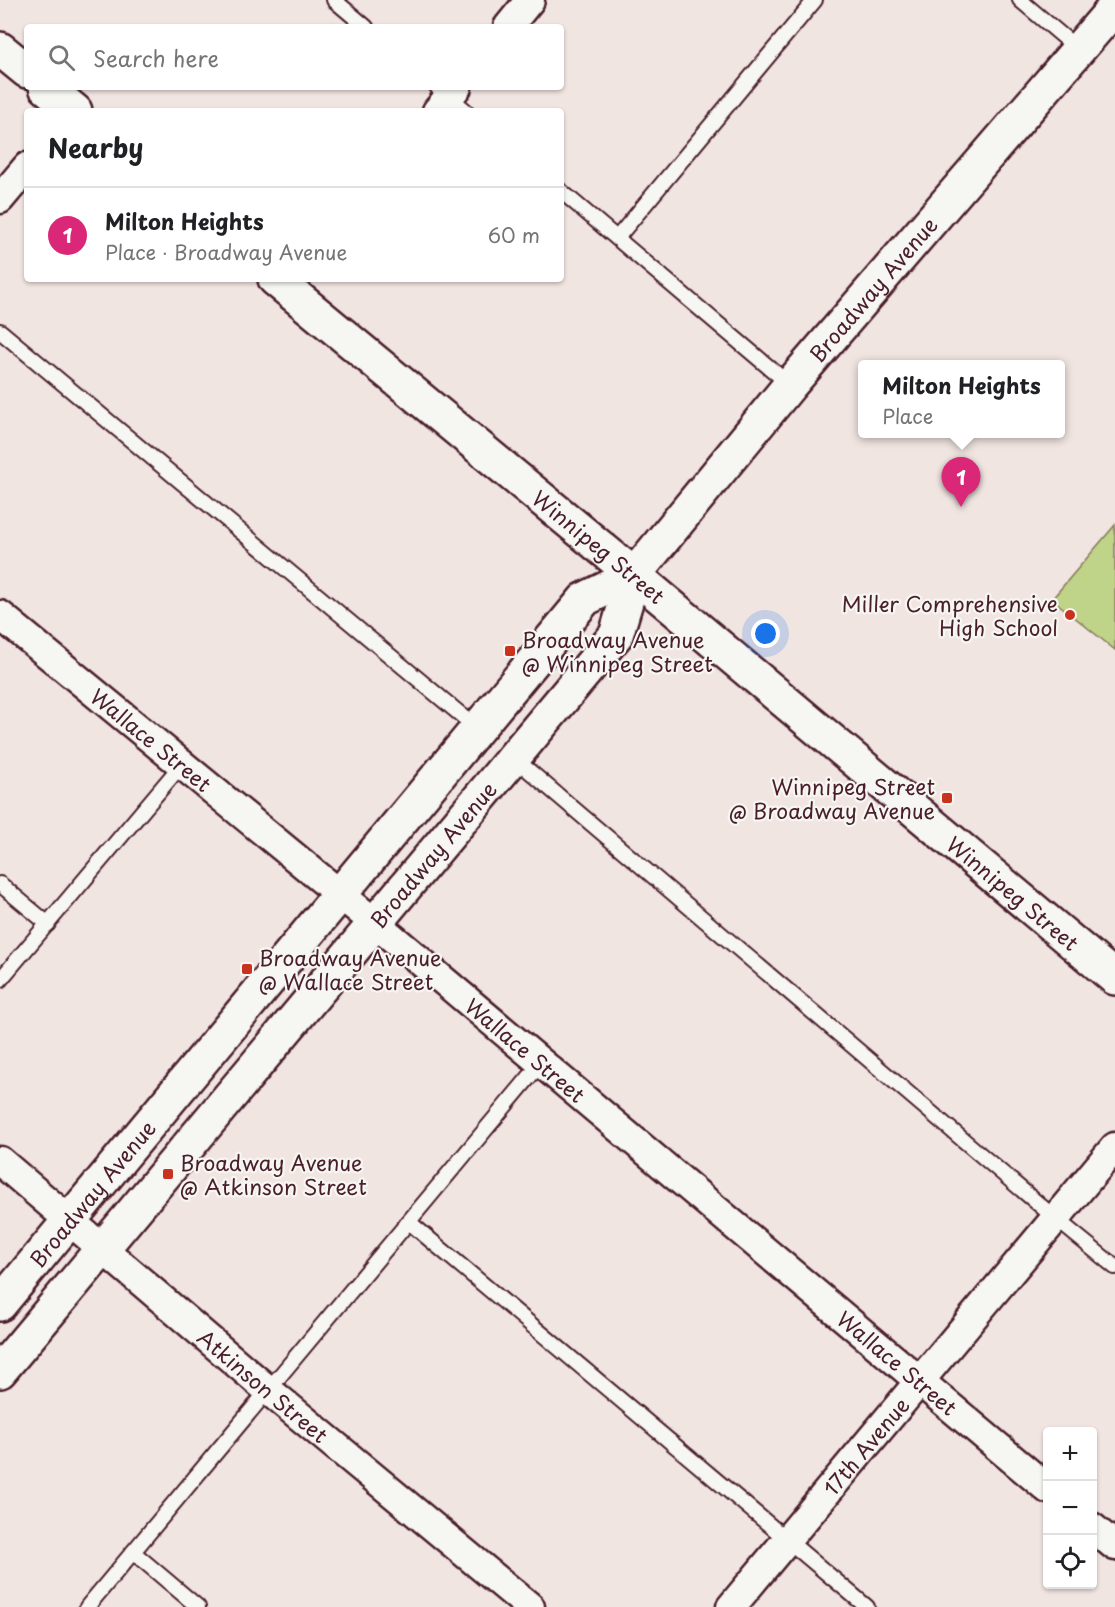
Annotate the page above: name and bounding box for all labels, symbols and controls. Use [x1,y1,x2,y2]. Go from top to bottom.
search box [24,24,564,90]
icon: search [45,41,78,74]
text: Search here [93,41,219,74]
text: Nearby [48,128,143,167]
text: Milton Heights [105,204,264,237]
street label: Broadway Avenue [801,209,944,369]
text: 1 [63,220,72,250]
text: 60 m [488,220,540,250]
text: Place · Broadway Avenue [105,237,347,267]
popup [858,360,1065,438]
text: Milton Heights [882,368,1041,401]
text: Place [882,401,933,431]
pin: 1 [942,458,980,507]
street label: Winnipeg Street [526,482,672,611]
place label: Miller Comprehensive High School [842,587,1058,643]
marker: Miller Comprehensive High School [1063,608,1077,622]
your location [751,619,780,648]
place label: Broadway Avenue @ Winnipeg Street [522,623,713,679]
marker: Broadway Avenue @ Winnipeg Street [503,644,517,658]
street label: Wallace Street [84,680,219,799]
place label: Winnipeg Street @ Broadway Avenue [729,770,935,826]
street label: Broadway Avenue [362,774,503,934]
marker: Winnipeg Street @ Broadway Avenue [940,791,954,805]
street label: Winnipeg Street [940,828,1086,958]
place label: Broadway Avenue @ Wallace Street [259,941,442,997]
marker: Broadway Avenue @ Wallace Street [240,962,254,976]
street label: Wallace Street [458,990,593,1110]
street label: Broadway Avenue [21,1113,163,1274]
place label: Broadway Avenue @ Atkinson Street [180,1146,367,1202]
marker: Broadway Avenue @ Atkinson Street [161,1167,175,1181]
street label: Wallace Street [830,1302,965,1423]
street label: Atkinson Street [191,1321,336,1450]
street label: 17th Avenue [815,1390,916,1502]
map controls [1043,1427,1097,1589]
button: + [1043,1427,1097,1481]
button: − [1043,1481,1097,1535]
button: locate [1043,1535,1097,1589]

